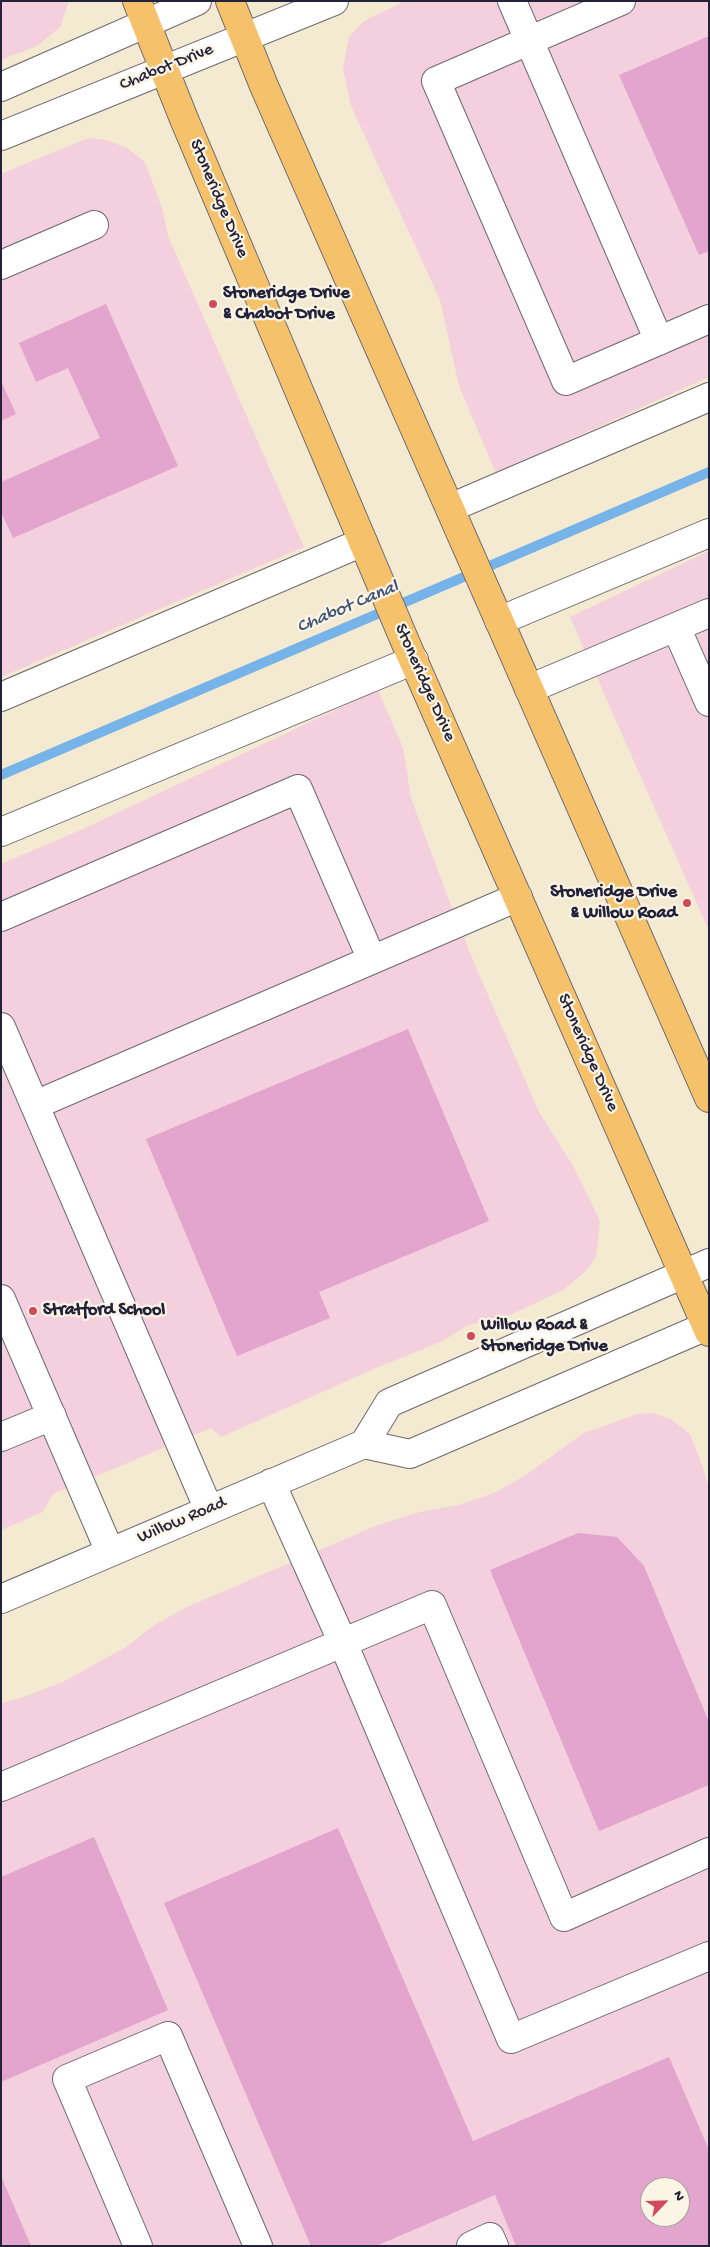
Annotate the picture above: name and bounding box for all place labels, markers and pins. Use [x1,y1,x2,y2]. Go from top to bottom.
place label: Stoneridge Drive & Chabot Drive [223,283,350,326]
marker: Stoneridge Drive & Chabot Drive [207,298,219,310]
place label: Stoneridge Drive & Willow Road [550,882,677,924]
marker: Stoneridge Drive & Willow Road [681,897,693,909]
place label: Stratford School [43,1300,165,1322]
marker: Stratford School [27,1305,39,1317]
place label: Willow Road & Stoneridge Drive [481,1315,608,1358]
marker: Willow Road & Stoneridge Drive [465,1330,477,1342]

